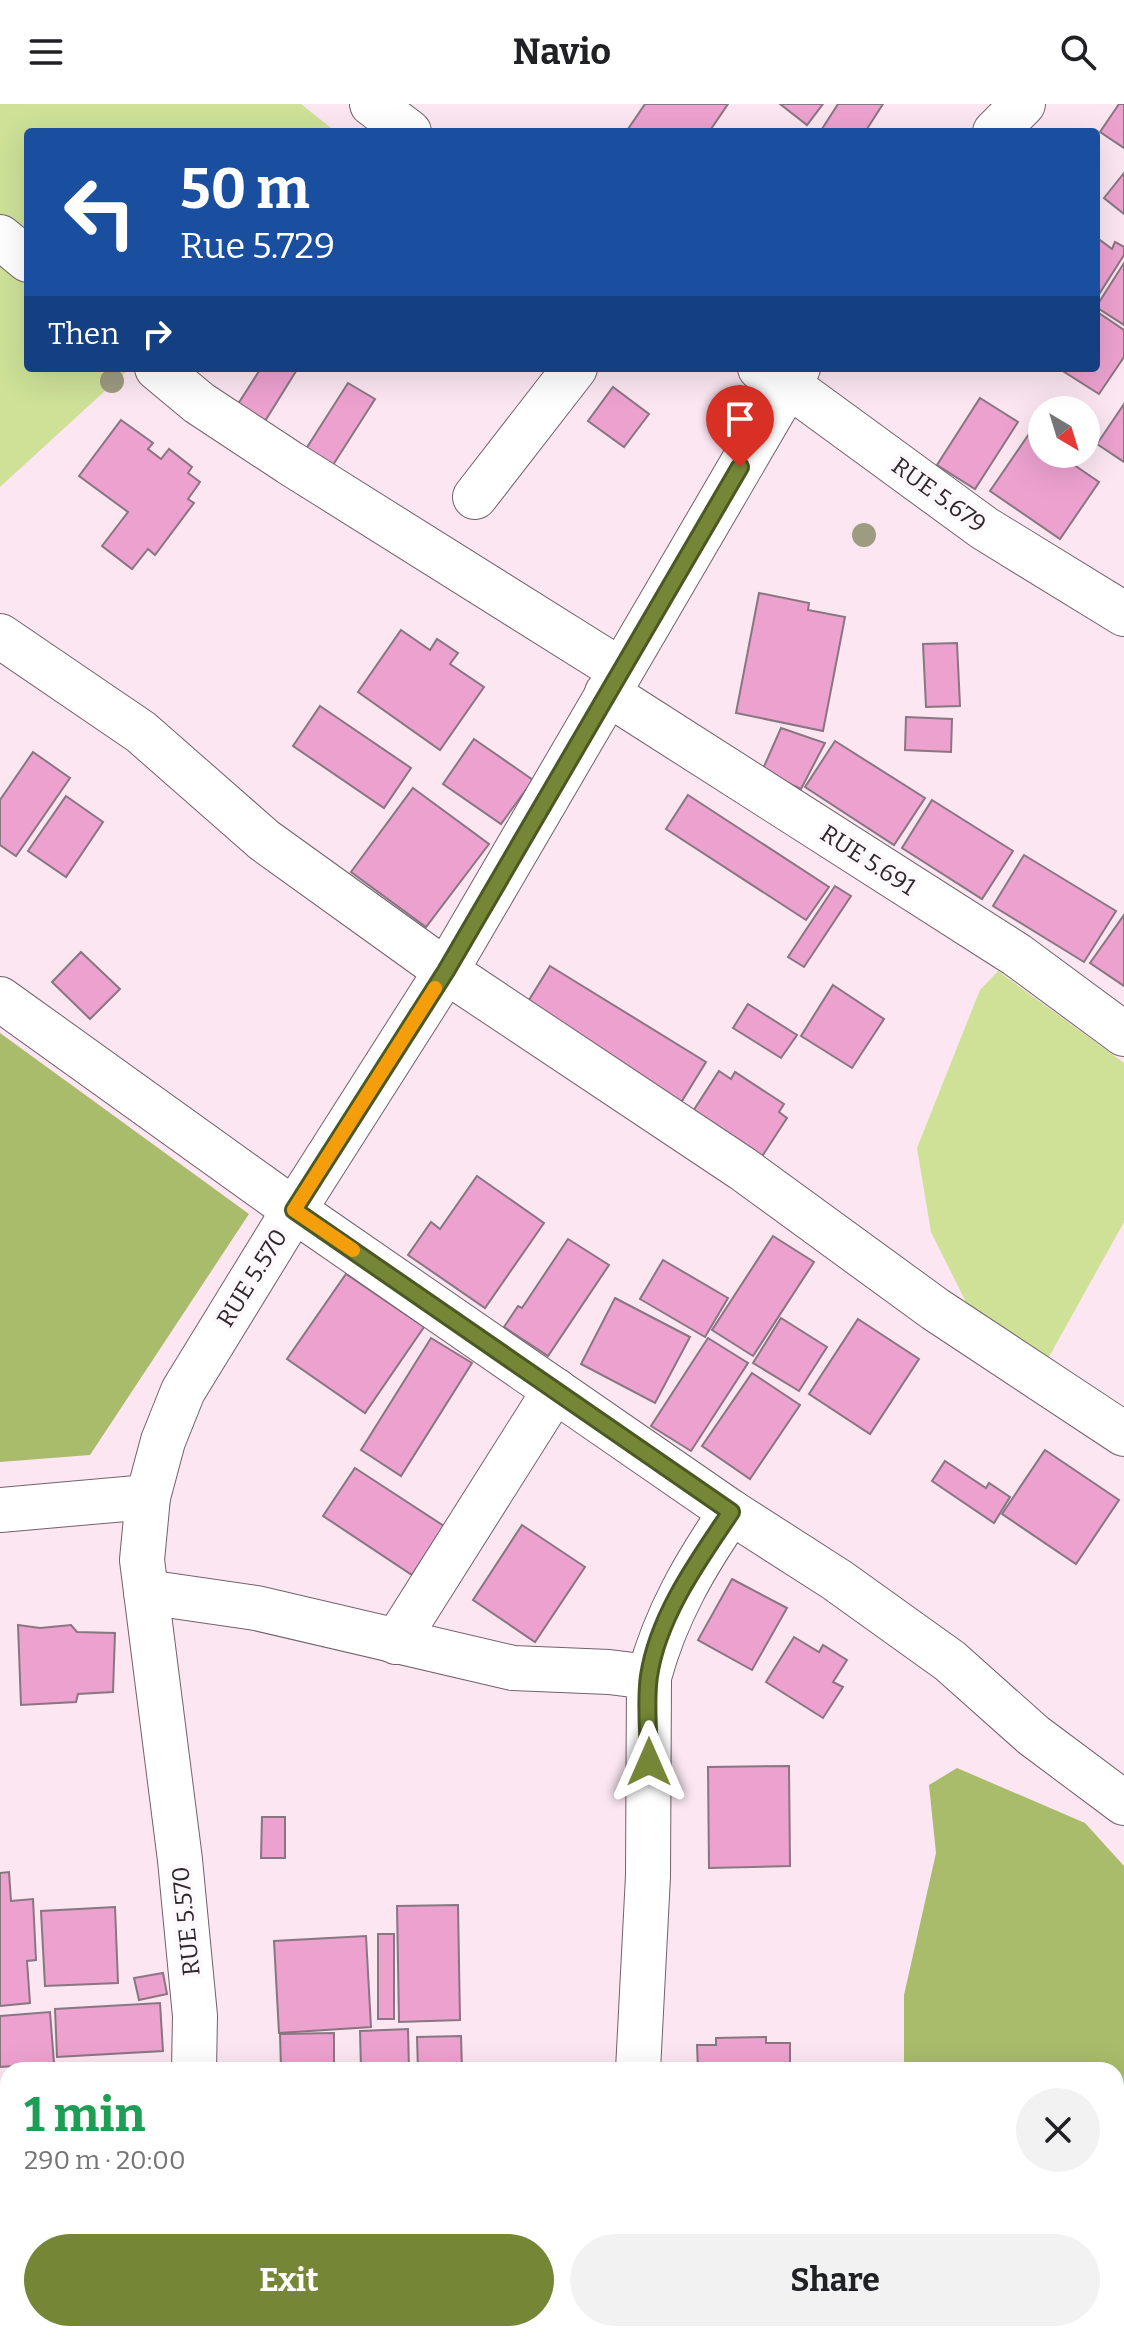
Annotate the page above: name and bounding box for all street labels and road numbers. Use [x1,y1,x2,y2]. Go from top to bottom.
street label: RUE 5.679 [887,452,991,538]
street label: RUE 5.691 [815,819,921,901]
street label: RUE 5.570 [211,1224,293,1332]
street label: RUE 5.570 [166,1865,206,1977]

